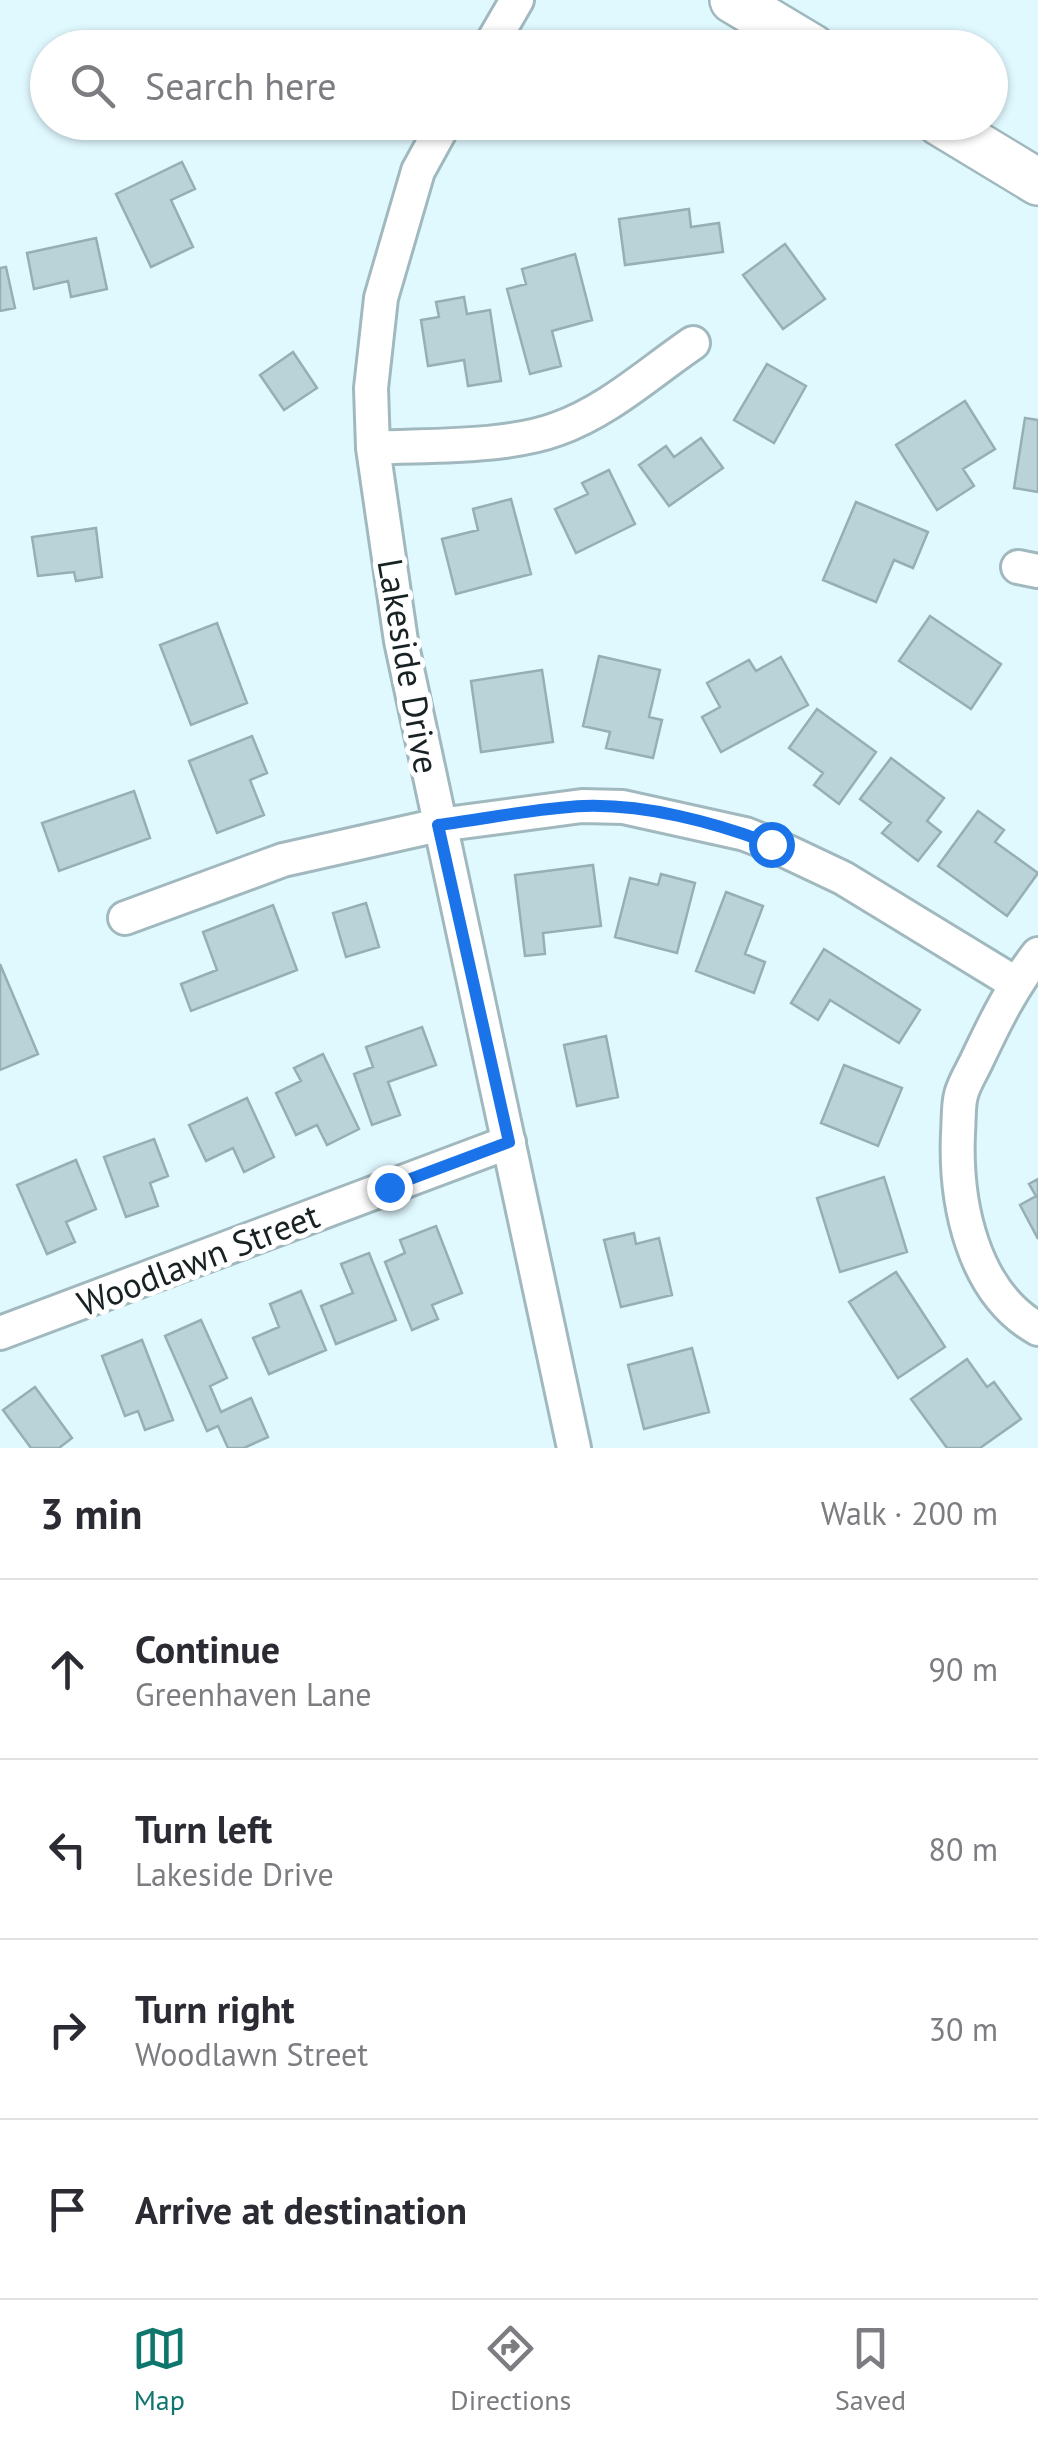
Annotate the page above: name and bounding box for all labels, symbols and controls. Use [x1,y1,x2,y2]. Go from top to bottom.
search box [30,30,1008,140]
icon: search [65,58,120,113]
text: Search here [145,61,337,110]
street label: Lakeside Drive [367,555,451,777]
route start [749,822,795,868]
route end [367,1165,413,1211]
street label: Woodlawn Street [71,1192,325,1326]
text: 3 min [40,1486,142,1541]
text: Walk · 200 m [821,1492,998,1534]
text: Continue [135,1624,280,1673]
icon: ahead [40,1642,95,1697]
text: 90 m [929,1648,998,1690]
text: Greenhaven Lane [135,1673,371,1715]
text: Turn left [135,1804,272,1853]
icon: left [40,1822,95,1877]
text: 80 m [929,1828,998,1870]
text: Lakeside Drive [135,1853,334,1895]
text: Turn right [135,1984,295,2033]
icon: right [40,2002,95,2057]
text: 30 m [929,2008,998,2050]
text: Woodlawn Street [135,2033,368,2075]
icon: arrive [40,2182,95,2237]
text: Arrive at destination [135,2185,467,2234]
tab: Map [132,2321,187,2418]
tab: Directions [450,2321,571,2418]
tab: Saved [835,2321,906,2418]

